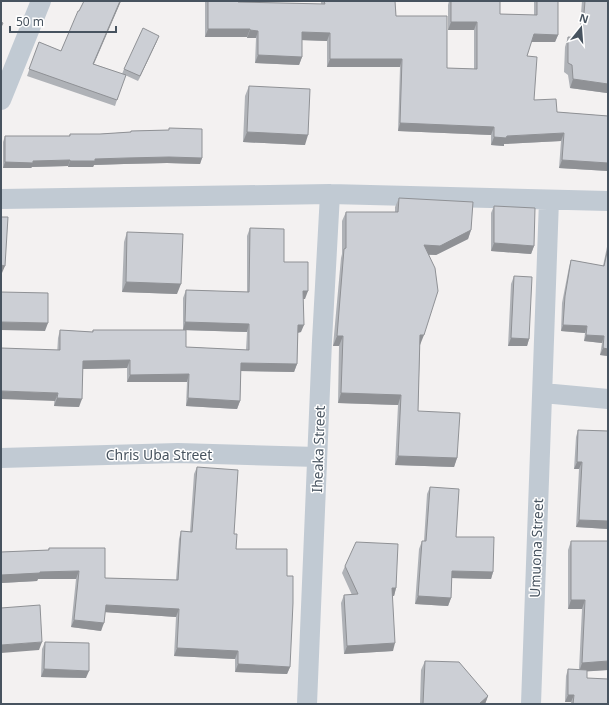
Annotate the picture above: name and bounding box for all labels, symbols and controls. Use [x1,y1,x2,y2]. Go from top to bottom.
scale bar [10,8,116,34]
north arrow [561,8,601,48]
text: N [578,9,591,26]
text: 50 m [16,13,44,30]
street label: Iheaka Street [307,405,329,493]
street label: Chris Uba Street [106,445,212,464]
street label: Umuona Street [525,498,547,598]

